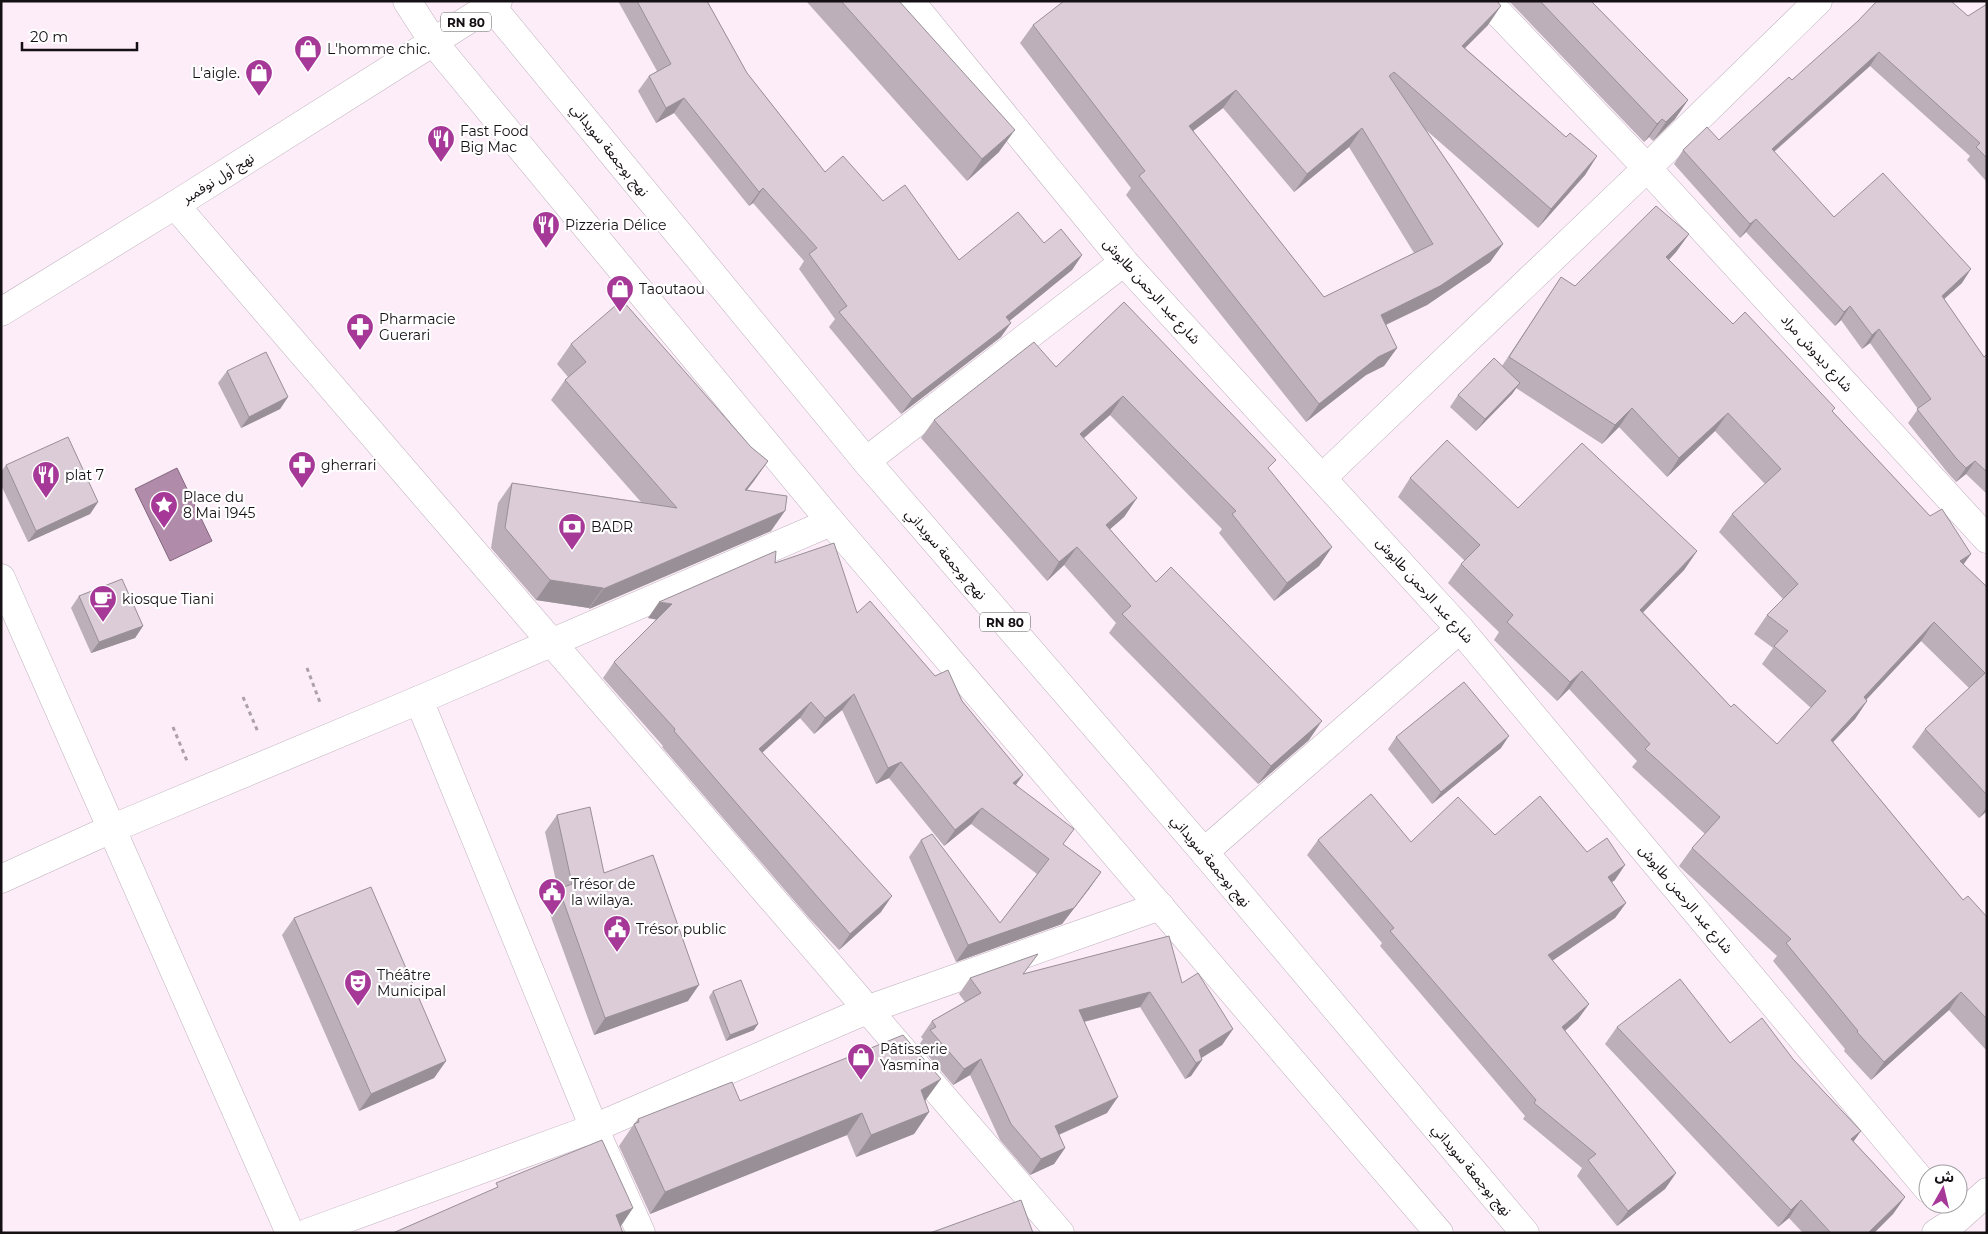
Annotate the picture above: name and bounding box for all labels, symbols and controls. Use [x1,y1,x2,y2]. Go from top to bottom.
road number: RN 80 [441,13,491,32]
scale bar [22,20,138,52]
text: 20 m [30,27,68,46]
shop icon: L'homme chic. [293,34,323,73]
place label: L'homme chic. [327,40,430,58]
shop icon: L'aigle. [244,58,274,97]
place label: L'aigle. [192,64,240,82]
street label: نهج بوجمعة سويداني [565,100,653,202]
place label: Fast Food Big Mac [460,122,529,156]
restaurant icon: Fast Food Big Mac [426,124,456,163]
street label: نهج أول نوفمبر [178,149,259,209]
restaurant icon: Pizzeria Délice [531,210,561,249]
place label: Pizzeria Délice [565,216,666,234]
street label: شارع عبد الرحمن طابوش [1098,234,1205,349]
shop icon: Taoutaou [605,274,635,313]
place label: Taoutaou [639,280,705,298]
place label: Pharmacie Guerari [379,310,455,344]
street label: شارع ديدوش مراد [1776,310,1857,397]
pharmacy icon: Pharmacie Guerari [345,312,375,351]
pharmacy icon: gherrari [287,450,317,489]
place label: gherrari [321,456,377,474]
restaurant icon: plat 7 [31,460,61,499]
place label: plat 7 [65,466,104,484]
place label: Place du 8 Mai 1945 [183,488,255,522]
place icon: Place du 8 Mai 1945 [149,490,179,529]
street label: نهج بوجمعة سويداني [900,505,991,605]
bank icon: BADR [557,512,587,551]
place label: BADR [591,518,633,536]
street label: شارع عبد الرحمن طابوش [1371,533,1478,648]
cafe icon: kiosque Tiani [88,584,118,623]
place label: kiosque Tiani [122,590,214,608]
road number: RN 80 [980,612,1030,632]
street label: نهج بوجمعة سويداني [1166,811,1255,912]
street label: شارع عبد الرحمن طابوش [1634,841,1737,959]
place label: Trésor de la wilaya. [571,875,636,909]
public building icon: Trésor de la wilaya. [537,877,567,916]
public building icon: Trésor public [602,914,632,953]
place label: Trésor public [636,920,727,938]
place label: Théâtre Municipal [377,966,446,1000]
theatre icon: Théâtre Municipal [343,968,373,1007]
place label: Pâtisserie Yasmina [880,1040,947,1074]
shop icon: Pâtisserie Yasmina [846,1042,876,1081]
street label: نهج بوجمعة سويداني [1427,1120,1516,1221]
north arrow [1918,1164,1968,1214]
text: ش [1934,1166,1956,1186]

